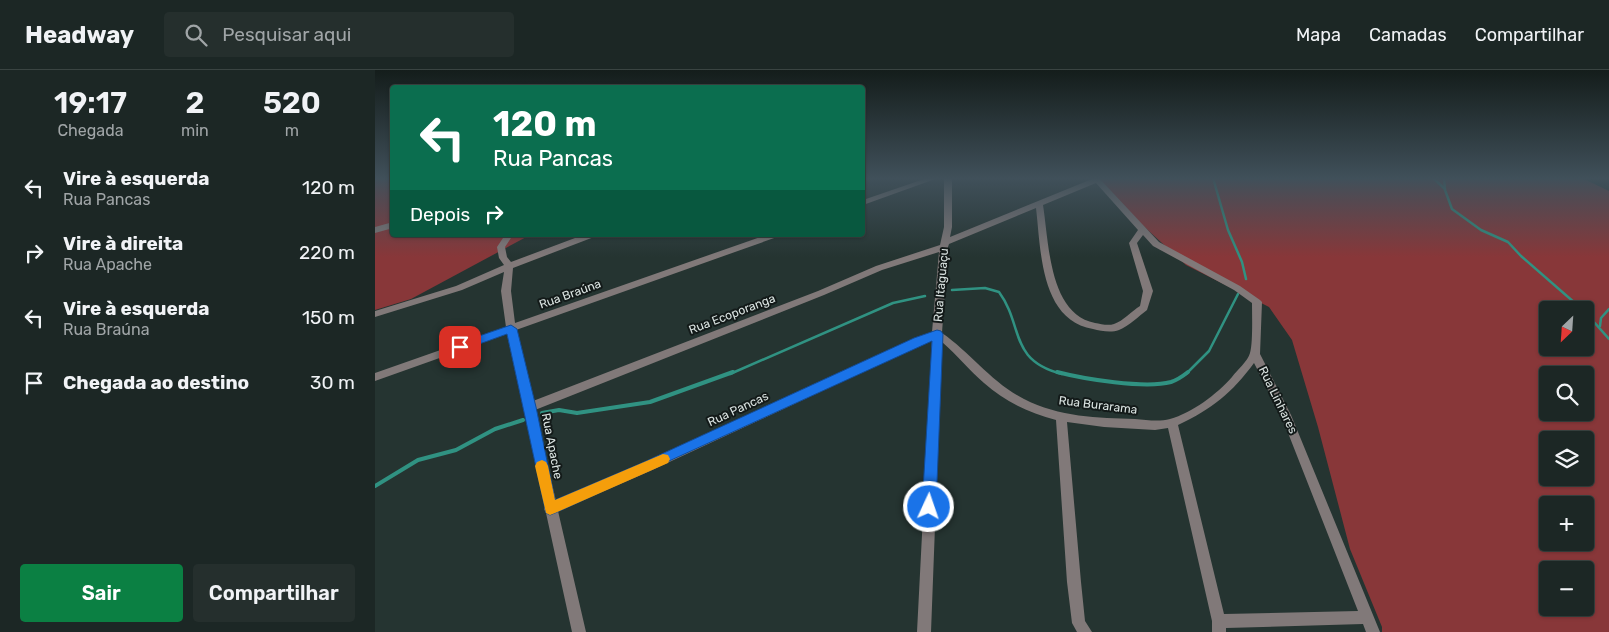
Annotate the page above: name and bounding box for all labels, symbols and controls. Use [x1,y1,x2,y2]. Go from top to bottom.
search box [164,12,514,57]
text: Headway [25,21,134,49]
icon: search [182,21,210,49]
text: Pesquisar aqui [222,23,351,46]
text: Mapa [1296,24,1341,46]
text: Camadas [1369,24,1447,46]
text: Compartilhar [1475,24,1584,46]
text: 19:17 [54,85,127,121]
text: 2 [185,85,204,121]
text: 520 [263,85,321,121]
text: 120 m [493,103,596,145]
icon: left [410,105,475,170]
text: Chegada [57,121,124,140]
text: min [181,121,209,140]
text: m [285,121,299,140]
text: Rua Pancas [493,145,613,172]
text: Vire à esquerda [63,167,210,190]
icon: left [20,174,48,202]
text: 120 m [302,176,355,199]
text: Rua Pancas [63,190,150,209]
icon: right [480,200,508,228]
text: Depois [410,203,470,226]
text: Vire à direita [63,232,183,255]
icon: right [20,239,48,267]
text: 220 m [299,241,355,264]
street label: Rua Itaguaçu [931,247,951,323]
text: Rua Apache [63,255,152,274]
street label: Rua Braúna [537,276,603,312]
street label: Rua Ecoporanga [687,291,777,337]
text: Vire à esquerda [63,297,210,320]
north arrow [1539,301,1594,356]
map controls [1539,301,1594,616]
icon: left [20,304,48,332]
text: 150 m [302,306,355,329]
text: Rua Braúna [63,320,150,339]
pin [439,326,481,368]
icon: arrive [446,333,474,361]
street label: Rua Linhares [1256,364,1300,436]
button: search [1539,366,1594,421]
icon: arrive [20,369,48,397]
text: Chegada ao destino [63,371,249,394]
text: 30 m [310,371,355,394]
street label: Rua Pancas [705,389,771,429]
street label: Rua Burarama [1058,393,1138,417]
street label: Rua Apache [539,412,565,480]
button: layers [1539,431,1594,486]
position arrow [902,480,954,532]
button: + [1539,496,1594,551]
button: − [1539,561,1594,616]
button: Sair [20,564,183,622]
button: Compartilhar [193,564,355,622]

